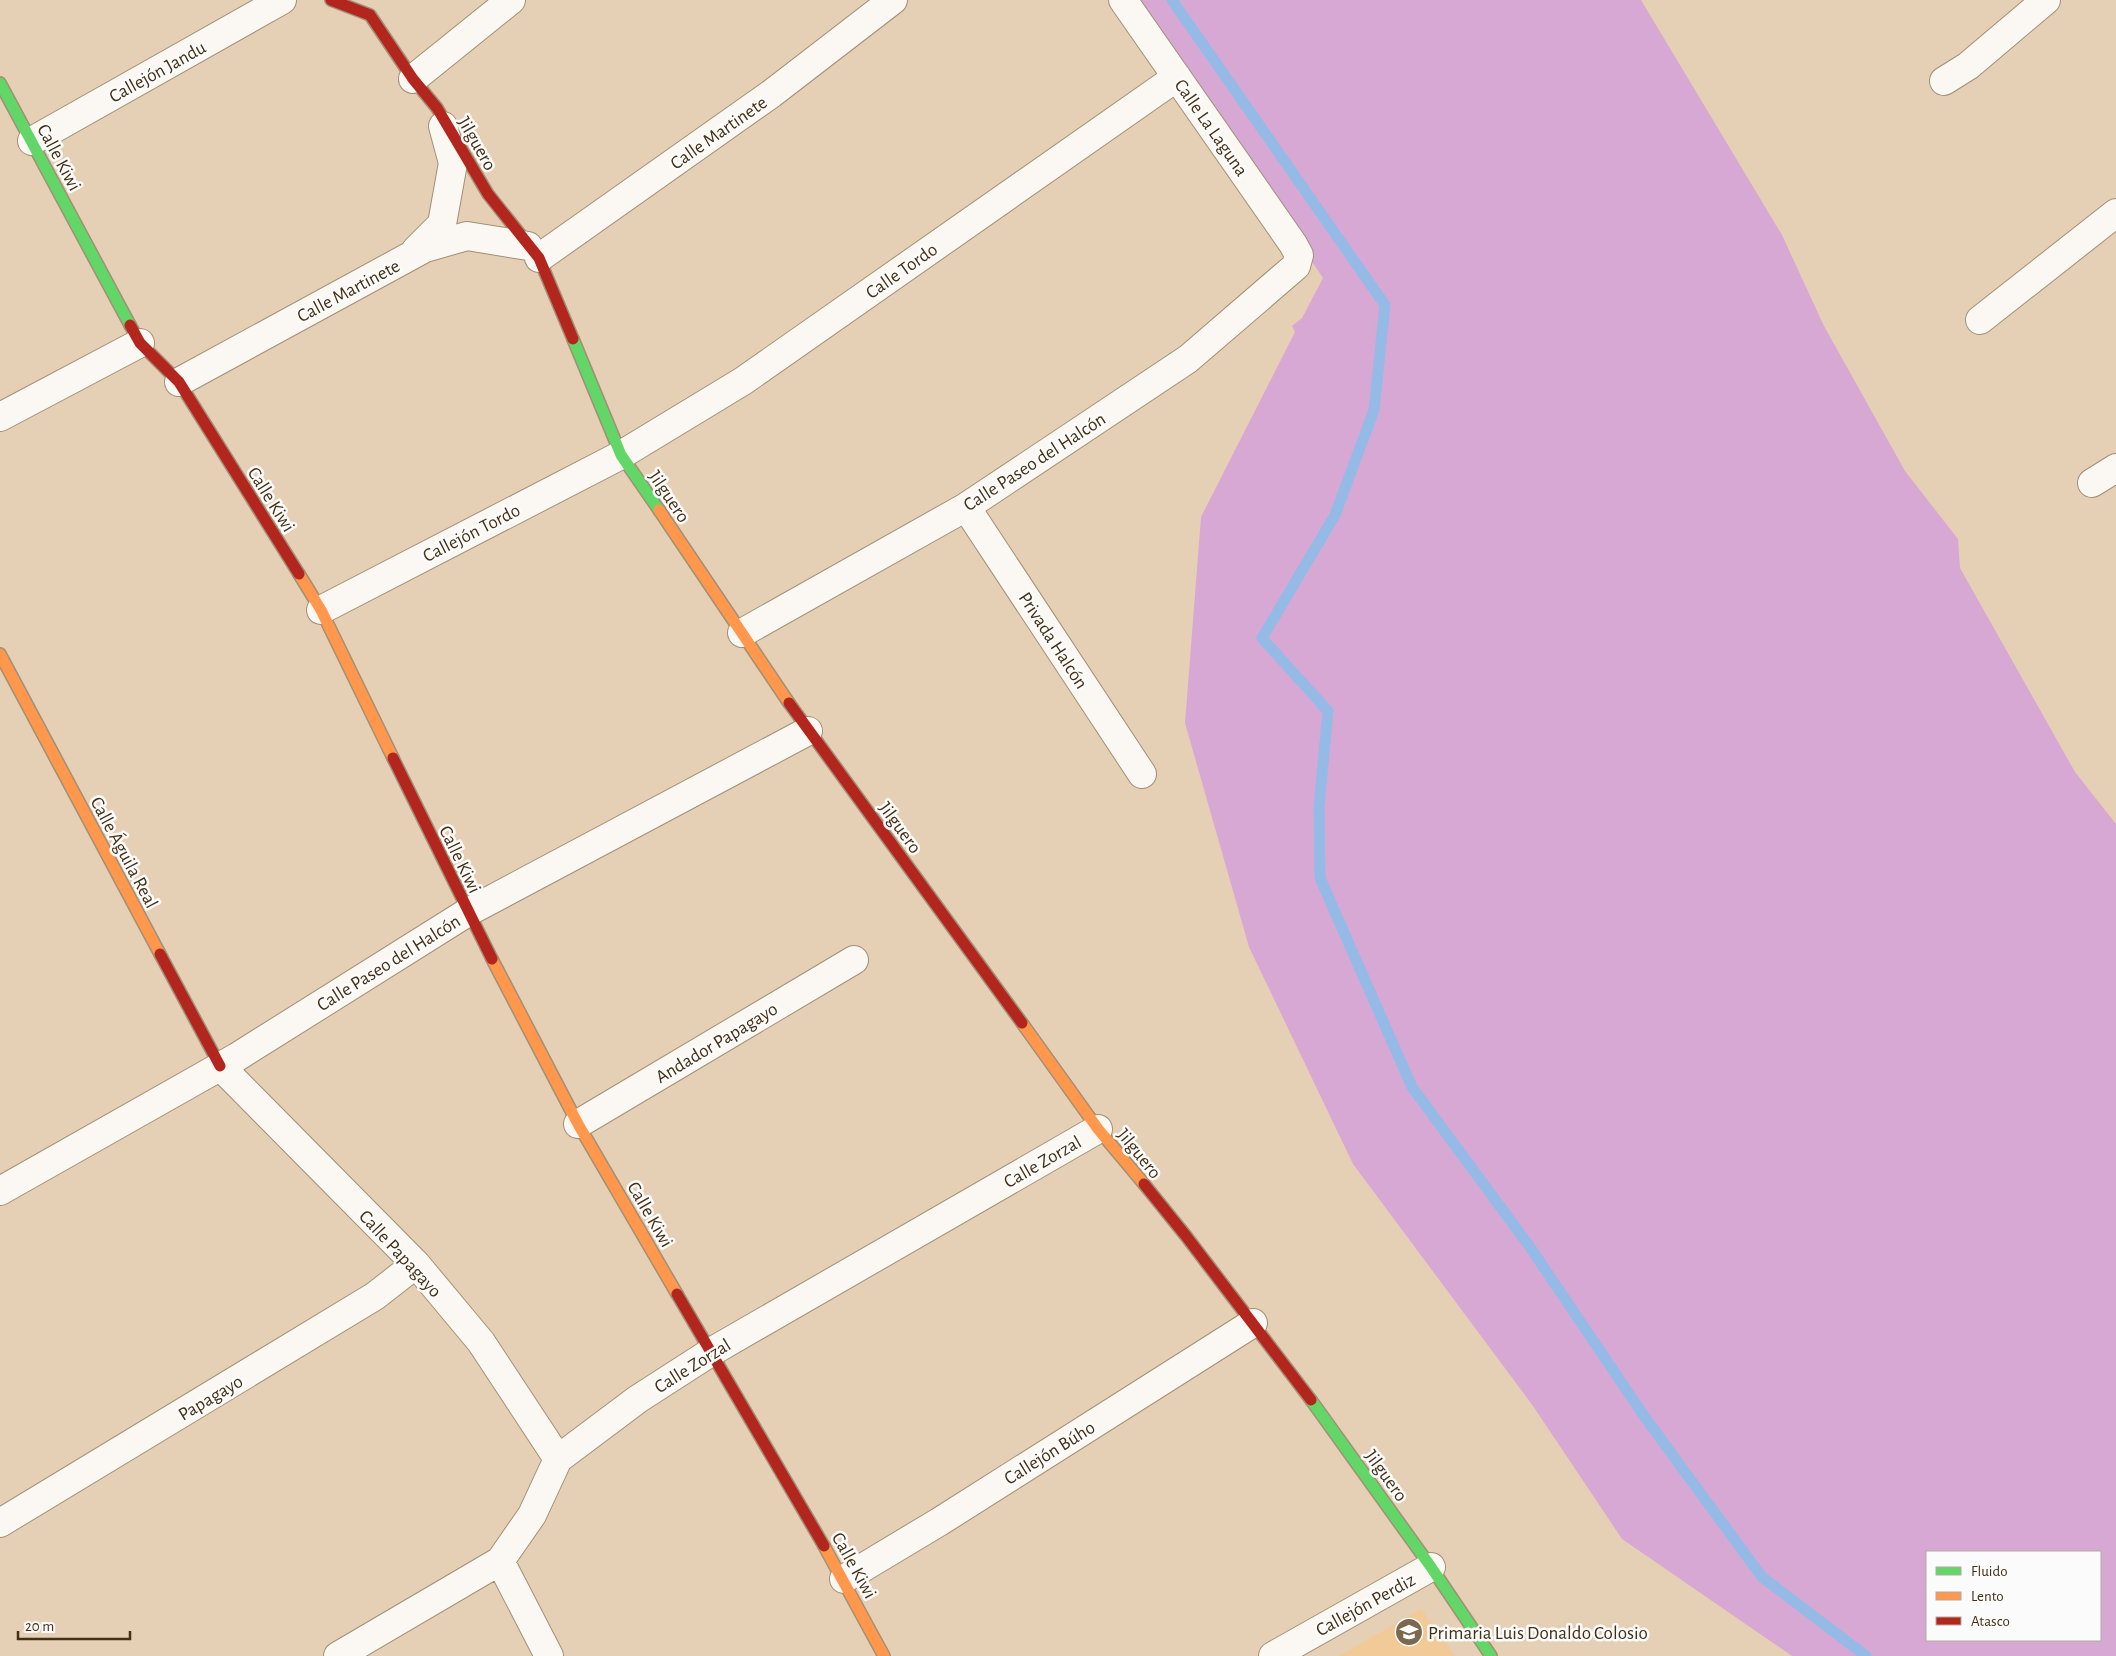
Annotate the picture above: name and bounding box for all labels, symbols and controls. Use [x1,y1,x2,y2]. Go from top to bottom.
street label: Callejón Jandu [106,38,210,107]
street label: Calle La Laguna [1170,76,1251,180]
street label: Calle Martinete [667,93,771,173]
street label: Jilguero [454,114,500,174]
street label: Calle Kiwi [33,121,84,194]
street label: Calle Tordo [863,240,941,303]
street label: Calle Martinete [294,256,403,326]
street label: Calle Paseo del Halcón [960,409,1109,515]
street label: Calle Kiwi [244,464,298,535]
street label: Jilguero [645,467,693,526]
street label: Callejón Tordo [420,501,523,566]
street label: Privada Halcón [1015,589,1091,693]
street label: Calle Águila Real [86,793,163,912]
street label: Jilguero [875,799,925,857]
street label: Calle Kiwi [435,823,484,896]
street label: Calle Paseo del Halcón [314,911,464,1015]
street label: Andador Papagayo [652,999,781,1087]
street label: Jilguero [1113,1125,1165,1183]
street label: Calle Zorzal [1001,1133,1085,1192]
street label: Calle Kiwi [623,1179,676,1251]
street label: Calle Papagayo [355,1207,445,1301]
street label: Calle Zorzal [651,1335,734,1397]
street label: Papagayo [175,1372,246,1425]
street label: Callejón Búho [1001,1418,1099,1489]
street label: Jilguero [1361,1447,1411,1505]
street label: Calle Kiwi [828,1529,880,1602]
legend [1926,1551,2101,1641]
text: Fluido [1971,1564,2008,1579]
street label: Callejón Perdiz [1313,1570,1419,1640]
text: Lento [1971,1589,2004,1604]
scale bar [18,1608,130,1640]
text: Atasco [1971,1614,2010,1629]
school or university icon: Primaria Luis Donaldo Colosio [1394,1617,1424,1647]
text: 20 m [25,1619,54,1634]
place label: Primaria Luis Donaldo Colosio [1428,1624,1648,1643]

